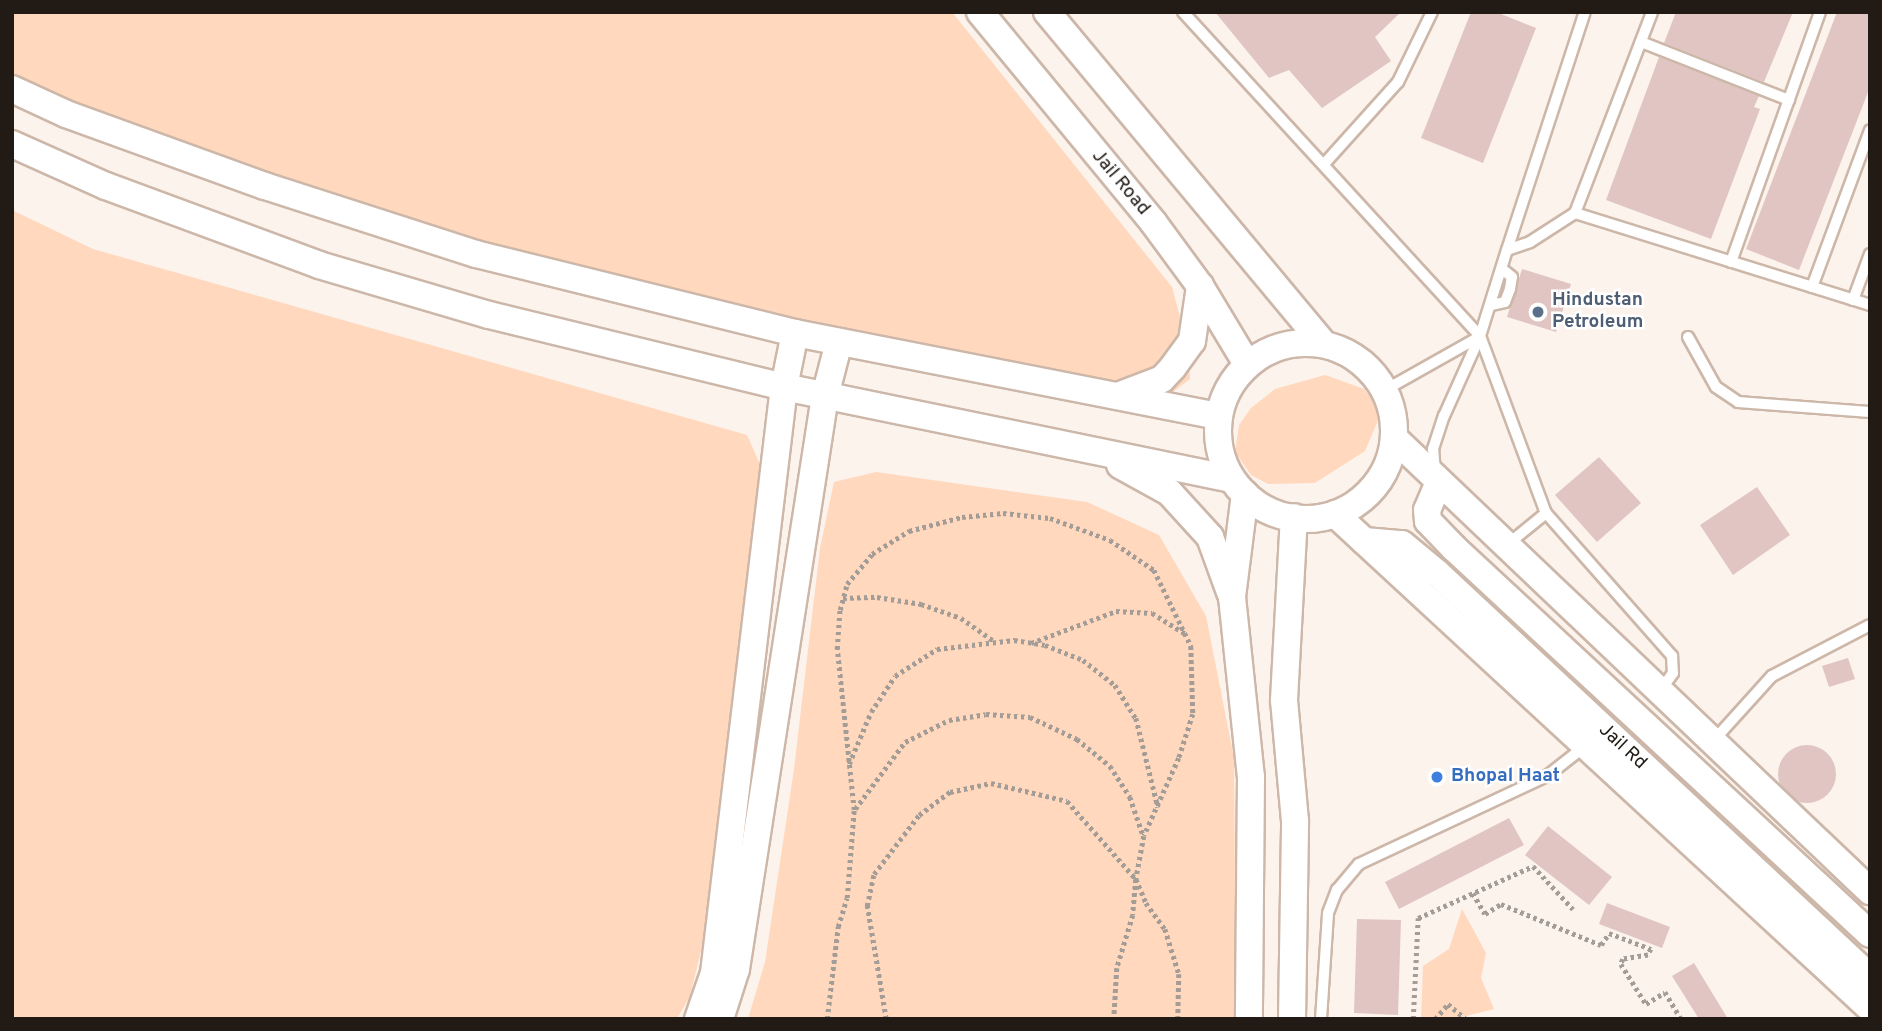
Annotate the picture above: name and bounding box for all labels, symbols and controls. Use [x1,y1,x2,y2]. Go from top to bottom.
street label: Jail Road [1086,146,1154,220]
place label: Hindustan Petroleum [1552,290,1643,334]
marker: Hindustan Petroleum [1530,304,1546,320]
street label: Jail Rd [1593,719,1651,775]
place label: Bhopal Haat [1451,766,1560,788]
marker: Bhopal Haat [1429,769,1445,785]

